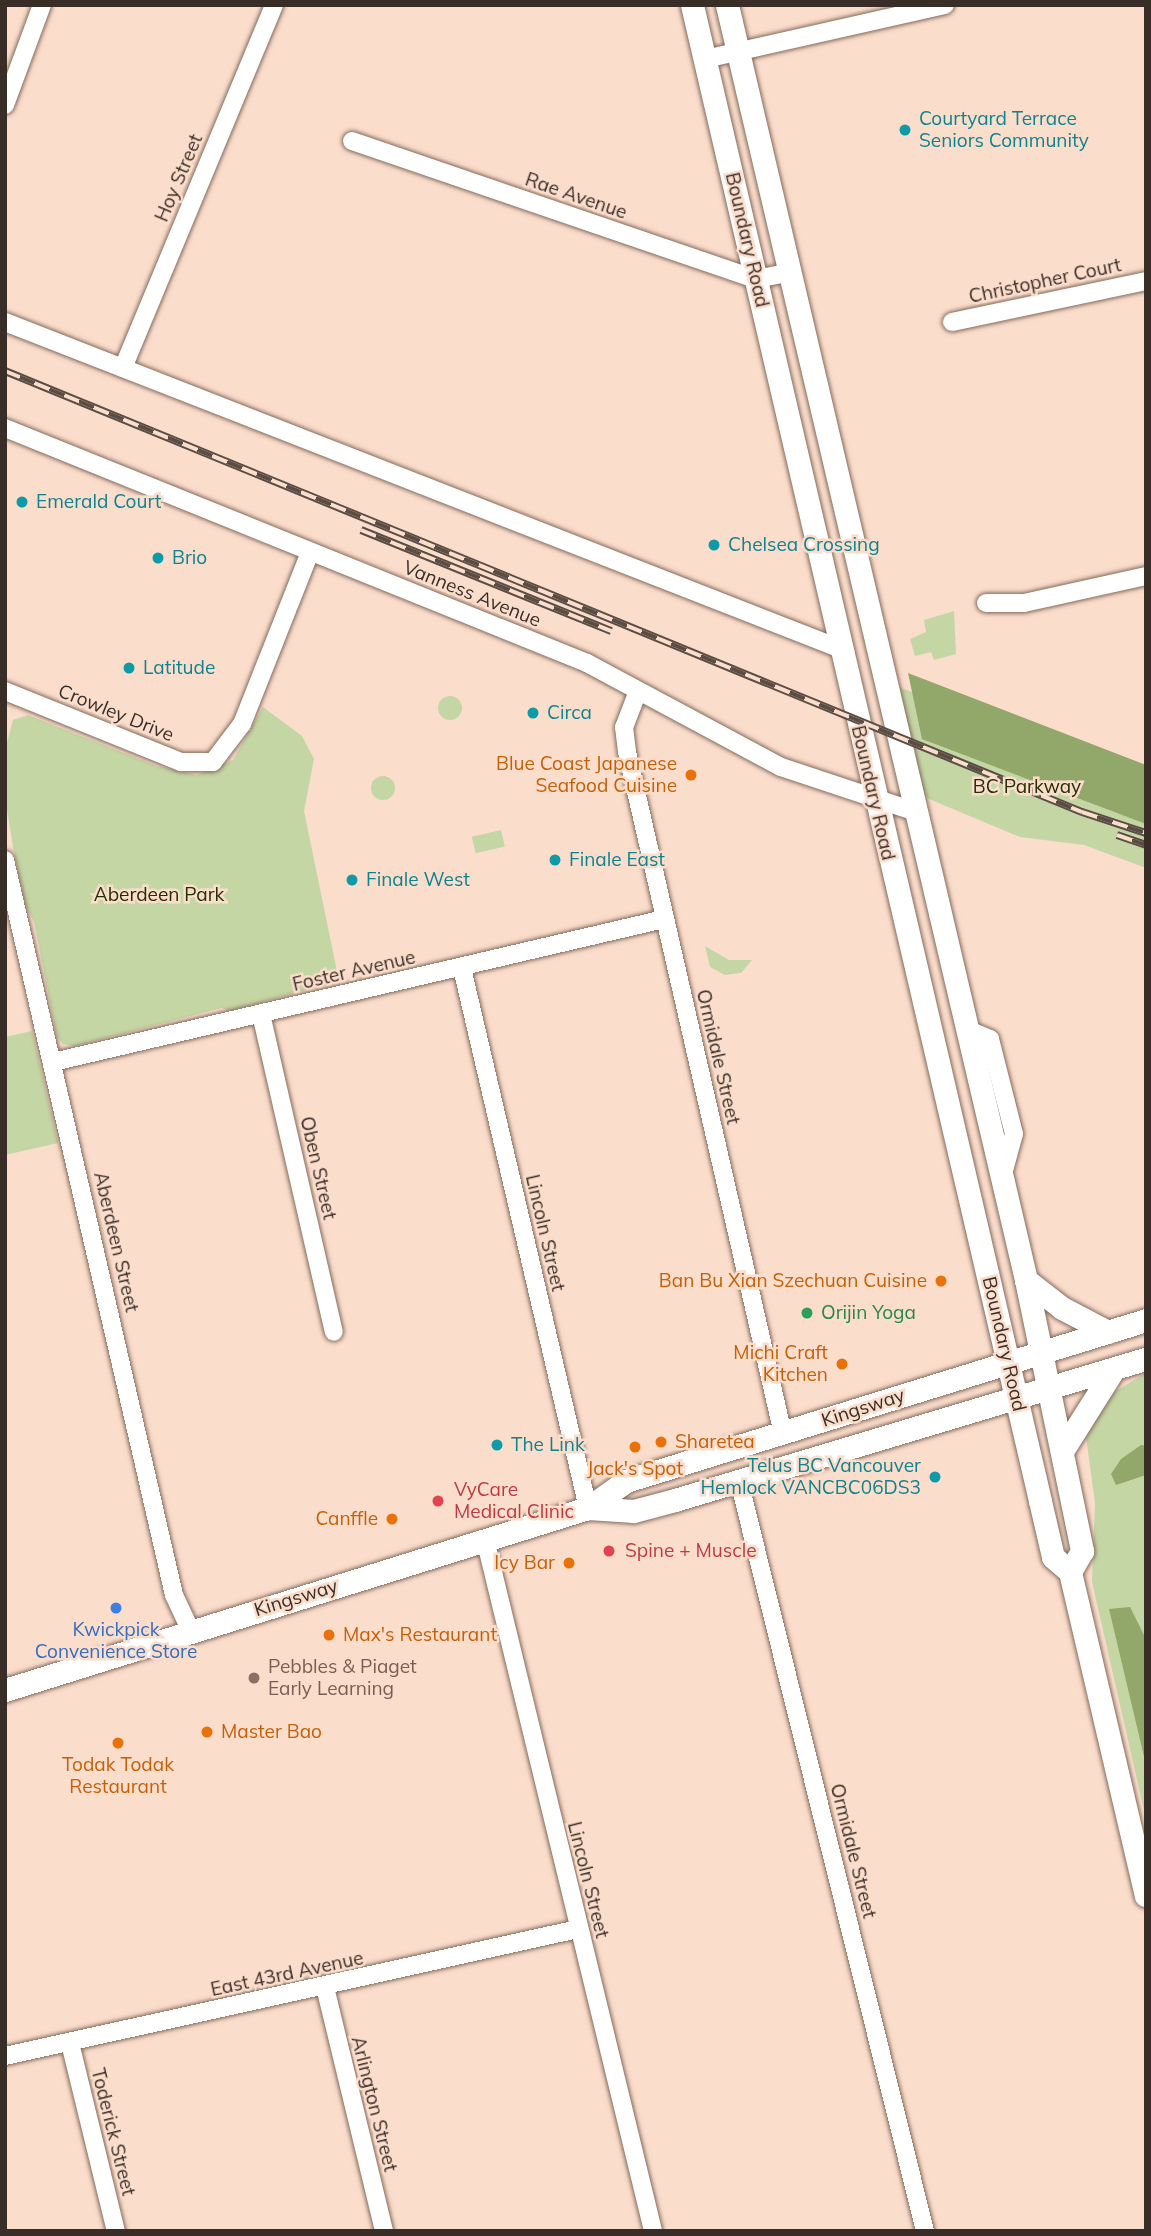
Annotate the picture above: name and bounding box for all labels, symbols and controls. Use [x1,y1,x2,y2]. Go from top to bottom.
place label: Courtyard Terrace Seniors Community [919,108,1089,152]
marker: Courtyard Terrace Seniors Community [897,122,913,138]
street label: Hoy Street [150,131,208,225]
street label: Rae Avenue [522,168,630,224]
street label: Boundary Road [720,170,774,310]
street label: Christopher Court [967,254,1123,308]
place label: Emerald Court [36,491,161,513]
marker: Emerald Court [14,494,30,510]
place label: Chelsea Crossing [728,534,880,556]
marker: Chelsea Crossing [706,537,722,553]
place label: Brio [172,547,207,569]
marker: Brio [150,550,166,566]
street label: Vanness Avenue [400,556,544,632]
place label: Latitude [143,657,215,679]
marker: Latitude [121,660,137,676]
street label: Crowley Drive [55,679,177,747]
place label: Circa [547,702,592,724]
marker: Circa [525,705,541,721]
street label: Boundary Road [846,723,900,863]
place label: Blue Coast Japanese Seafood Cuisine [496,753,677,797]
marker: Blue Coast Japanese Seafood Cuisine [683,767,699,783]
park label: BC Parkway [973,776,1081,798]
place label: Finale East [569,849,665,871]
marker: Finale East [547,852,563,868]
place label: Finale West [366,869,470,891]
marker: Finale West [344,872,360,888]
park label: Aberdeen Park [94,884,224,906]
street label: Foster Avenue [290,946,418,996]
street label: Ormidale Street [691,987,745,1127]
street label: Oben Street [295,1114,341,1222]
street label: Aberdeen Street [89,1170,143,1314]
street label: Lincoln Street [520,1172,570,1294]
place label: Ban Bu Xian Szechuan Cuisine [659,1270,927,1292]
marker: Ban Bu Xian Szechuan Cuisine [933,1273,949,1289]
street label: Boundary Road [977,1274,1031,1414]
place label: Orijin Yoga [821,1302,916,1324]
marker: Orijin Yoga [799,1305,815,1321]
place label: Michi Craft Kitchen [733,1342,828,1386]
marker: Michi Craft Kitchen [834,1356,850,1372]
street label: Kingsway [819,1384,907,1432]
place label: Sharetea [675,1431,755,1453]
place label: The Link [511,1434,585,1456]
marker: Sharetea [653,1434,669,1450]
marker: The Link [489,1437,505,1453]
marker: Jack's Spot [627,1439,643,1455]
place label: Telus BC Vancouver Hemlock VANCBC06DS3 [700,1455,921,1499]
place label: Jack's Spot [587,1458,683,1480]
marker: Telus BC Vancouver Hemlock VANCBC06DS3 [927,1469,943,1485]
place label: VyCare Medical Clinic [454,1479,574,1523]
marker: VyCare Medical Clinic [428,1491,448,1511]
place label: Canffle [315,1508,378,1530]
marker: Canffle [384,1511,400,1527]
place label: Spine + Muscle [625,1540,756,1562]
marker: Spine + Muscle [599,1541,619,1561]
place label: Icy Bar [494,1552,555,1574]
marker: Icy Bar [561,1555,577,1571]
street label: Kingsway [251,1575,341,1621]
marker: Kwickpick Convenience Store [108,1600,124,1616]
place label: Kwickpick Convenience Store [35,1619,197,1663]
place label: Max's Restaurant [343,1624,497,1646]
marker: Max's Restaurant [321,1627,337,1643]
place label: Pebbles & Piaget Early Learning [268,1656,417,1700]
marker: Pebbles & Piaget Early Learning [246,1670,262,1686]
place label: Master Bao [221,1721,322,1743]
marker: Master Bao [199,1724,215,1740]
marker: Todak Todak Restaurant [110,1735,126,1751]
place label: Todak Todak Restaurant [62,1754,174,1798]
street label: Ormidale Street [825,1781,881,1921]
street label: Lincoln Street [563,1819,613,1941]
street label: East 43rd Avenue [209,1947,365,2001]
street label: Arlington Street [346,2034,402,2174]
street label: Toderick Street [86,2066,140,2198]

